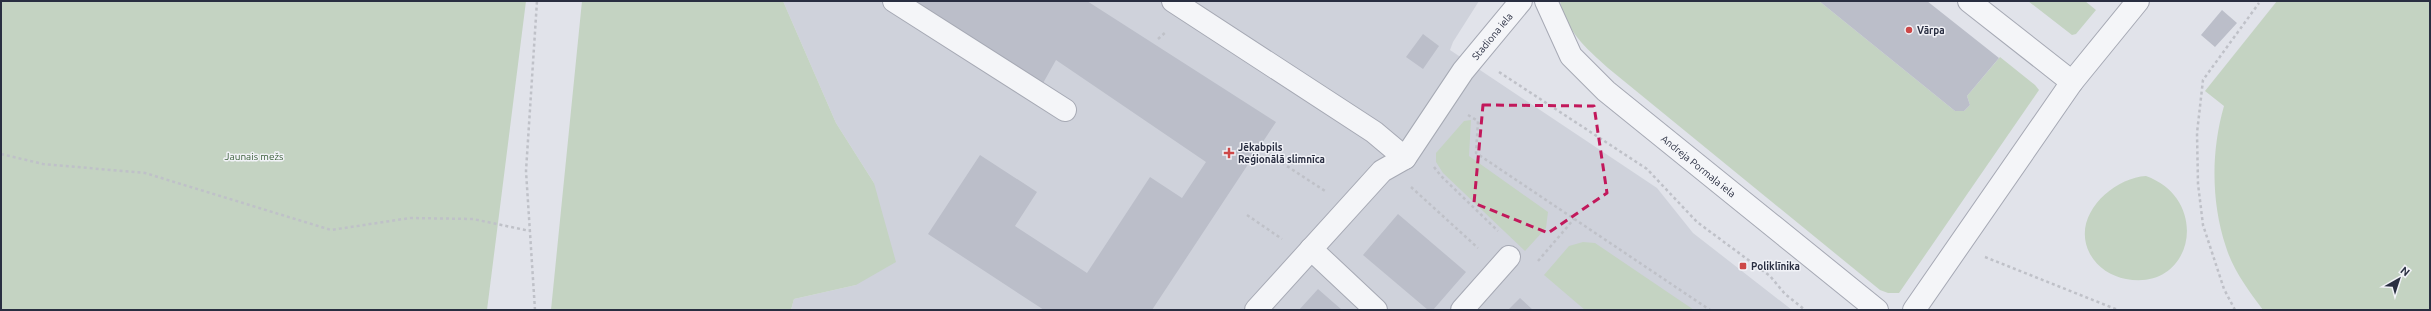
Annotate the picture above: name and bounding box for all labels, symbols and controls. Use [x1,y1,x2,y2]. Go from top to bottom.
street label: Stadiona iela [1469,10,1515,62]
marker: Vārpa [1904,25,1914,35]
place label: Vārpa [1917,25,1945,36]
street label: Andreja Pormaļa iela [1659,133,1738,199]
place label: Jēkabpils Reģionālā slimnīca [1238,142,1325,165]
marker: Jēkabpils Reģionālā slimnīca [1223,147,1235,159]
park label: Jaunais mežs [225,151,283,162]
north arrow [2379,259,2419,299]
marker: Poliklīnika [1738,261,1748,271]
place label: Poliklīnika [1751,261,1800,272]
text: N [2398,264,2412,278]

